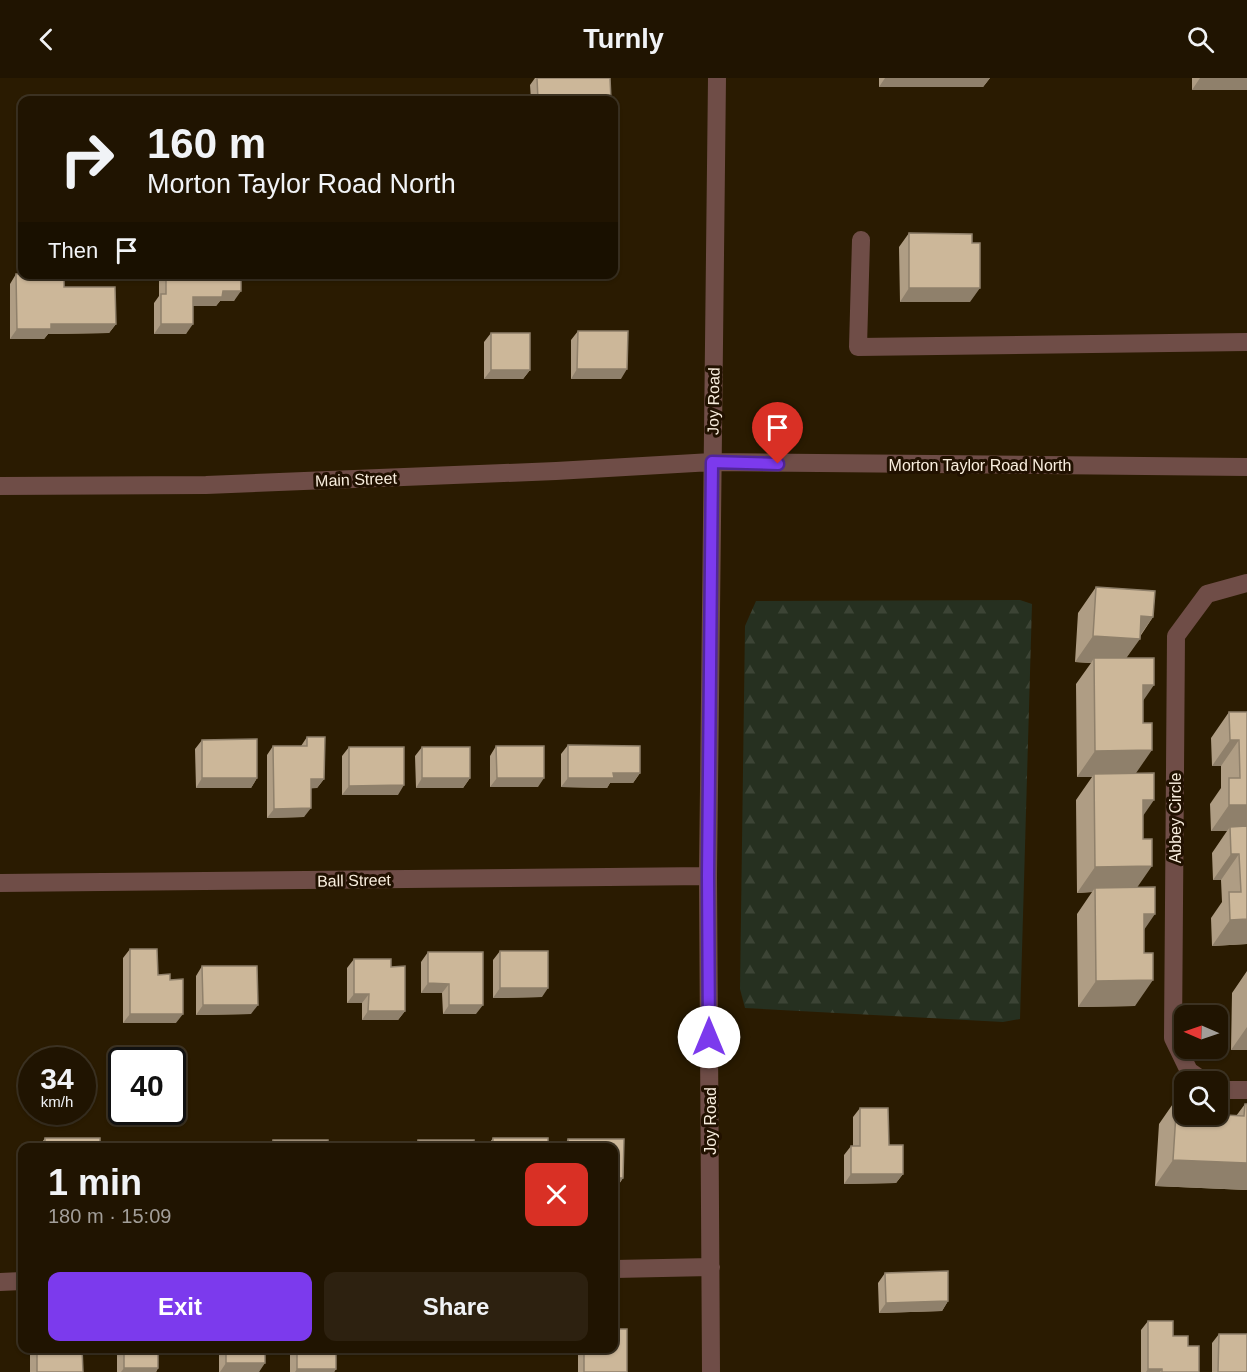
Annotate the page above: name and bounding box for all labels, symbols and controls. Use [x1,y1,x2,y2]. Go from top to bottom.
icon: back [30,23,63,56]
icon: search [1184,23,1217,56]
text: Turnly [583,24,664,54]
icon: right [48,120,126,198]
text: 160 m [147,120,266,167]
text: Morton Taylor Road North [147,169,456,199]
icon: arrive [110,234,143,267]
text: Then [48,238,98,263]
street label: Joy Road [704,367,723,435]
pin [752,402,803,464]
icon: arrive [761,411,794,444]
street label: Morton Taylor Road North [889,457,1071,474]
street label: Main Street [315,470,398,489]
street label: Abbey Circle [1167,773,1184,863]
street label: Ball Street [317,871,392,890]
position arrow [677,1005,741,1069]
north arrow [1174,1005,1228,1059]
map controls [1174,1005,1228,1125]
speed limit sign: 40 [108,1047,186,1125]
text: 34 [40,1062,74,1095]
button: search [1174,1071,1228,1125]
street label: Joy Road [702,1087,719,1155]
text: km/h [41,1093,73,1110]
text: 1 min [48,1162,142,1203]
button: close [525,1163,588,1226]
text: 180 m · 15:09 [48,1205,171,1227]
button: Exit [48,1272,312,1341]
button: Share [324,1272,588,1341]

